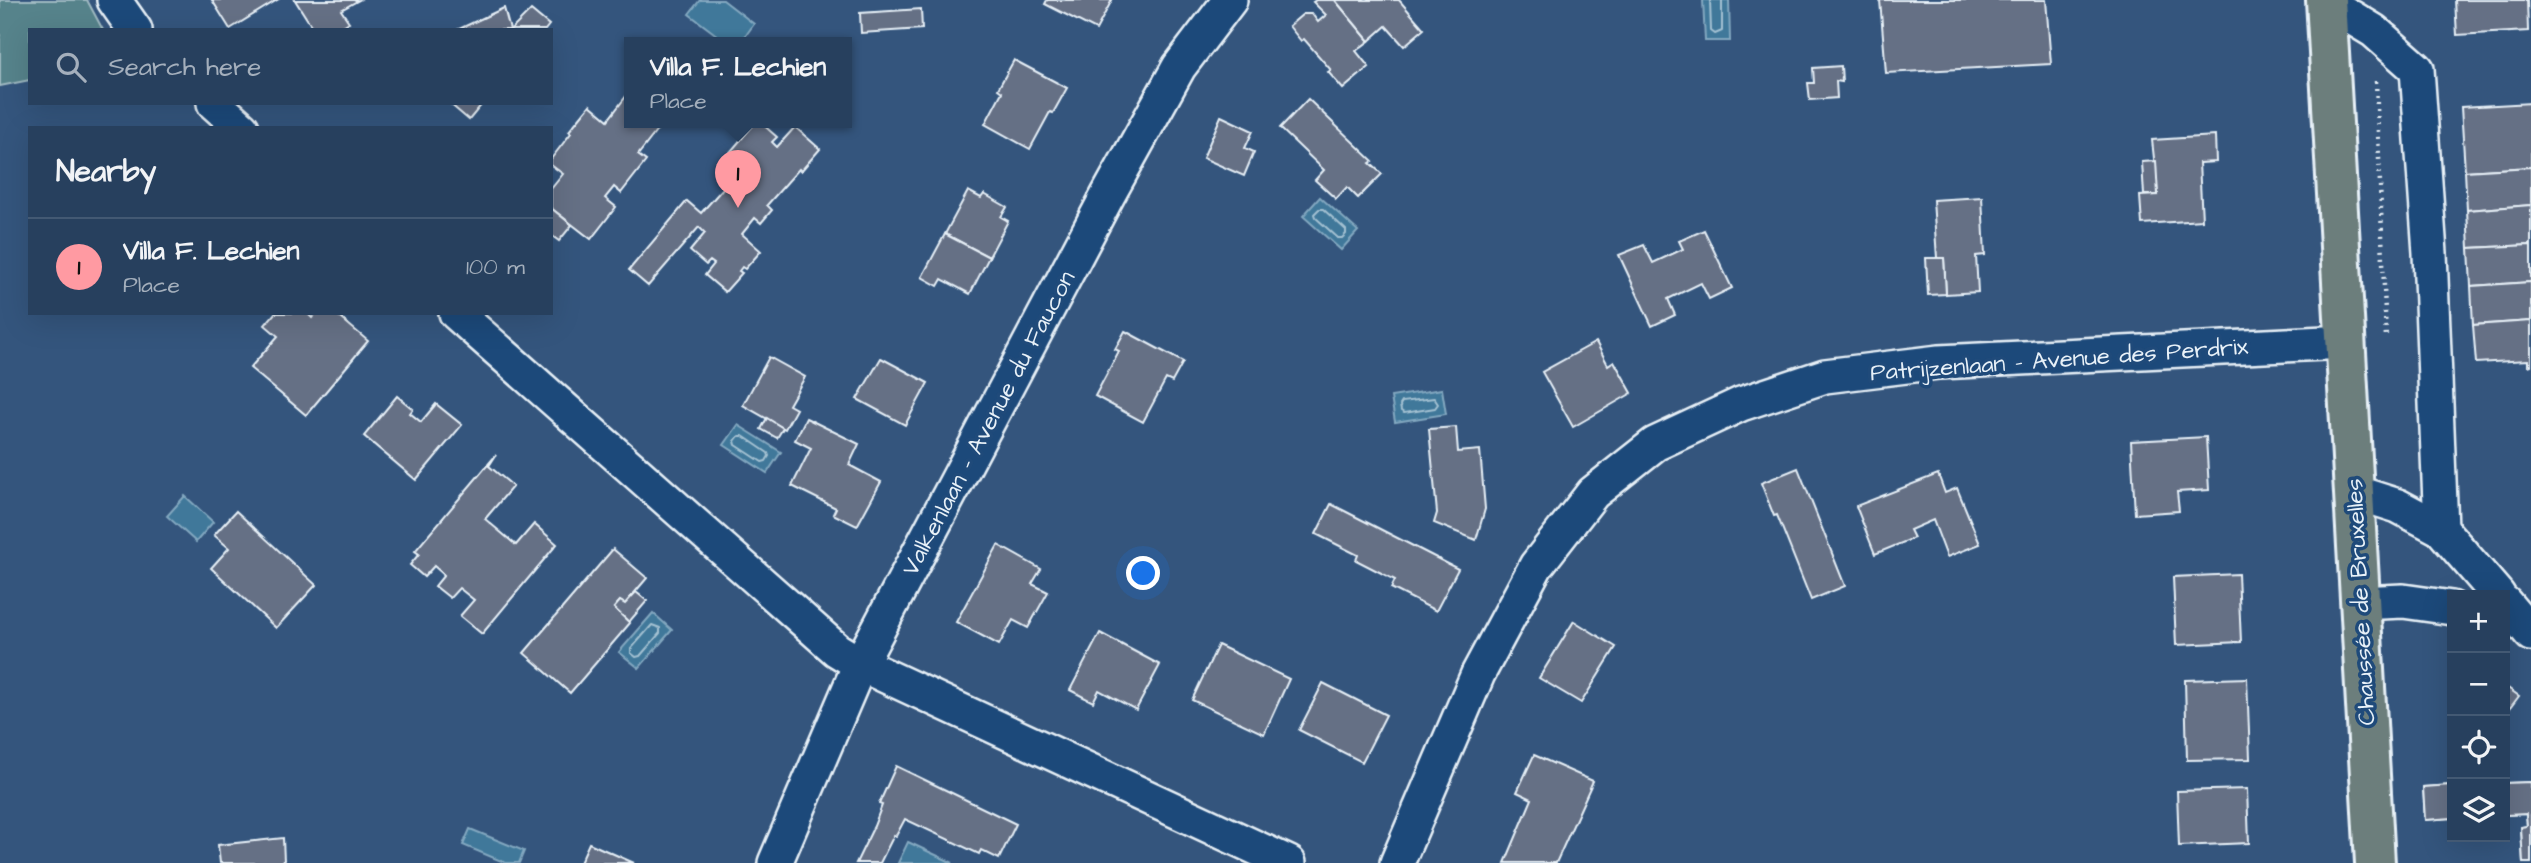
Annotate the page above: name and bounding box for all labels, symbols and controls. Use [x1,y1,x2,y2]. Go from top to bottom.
search box [28,28,553,105]
popup [624,37,852,128]
icon: search [52,48,90,86]
text: Search here [108,49,261,85]
text: Villa F. Lechien [650,49,826,85]
text: Place [650,85,707,117]
pin: 1 [715,150,761,208]
text: Nearby [56,151,156,193]
text: Villa F. Lechien [123,233,300,269]
text: 1 [78,251,80,283]
text: 100 m [466,251,525,283]
street label: Valkenlaan - Avenue du Faucon [894,265,1084,582]
text: Place [123,269,180,301]
street label: Patrijzenlaan - Avenue des Perdrix [1869,330,2250,390]
street label: Chaussée de Bruxelles [2338,478,2384,726]
your location [1126,556,1160,590]
map controls [2447,590,2510,842]
button: + [2447,590,2510,653]
button: − [2447,653,2510,716]
button: locate [2447,716,2510,779]
button: layers [2447,779,2510,842]

